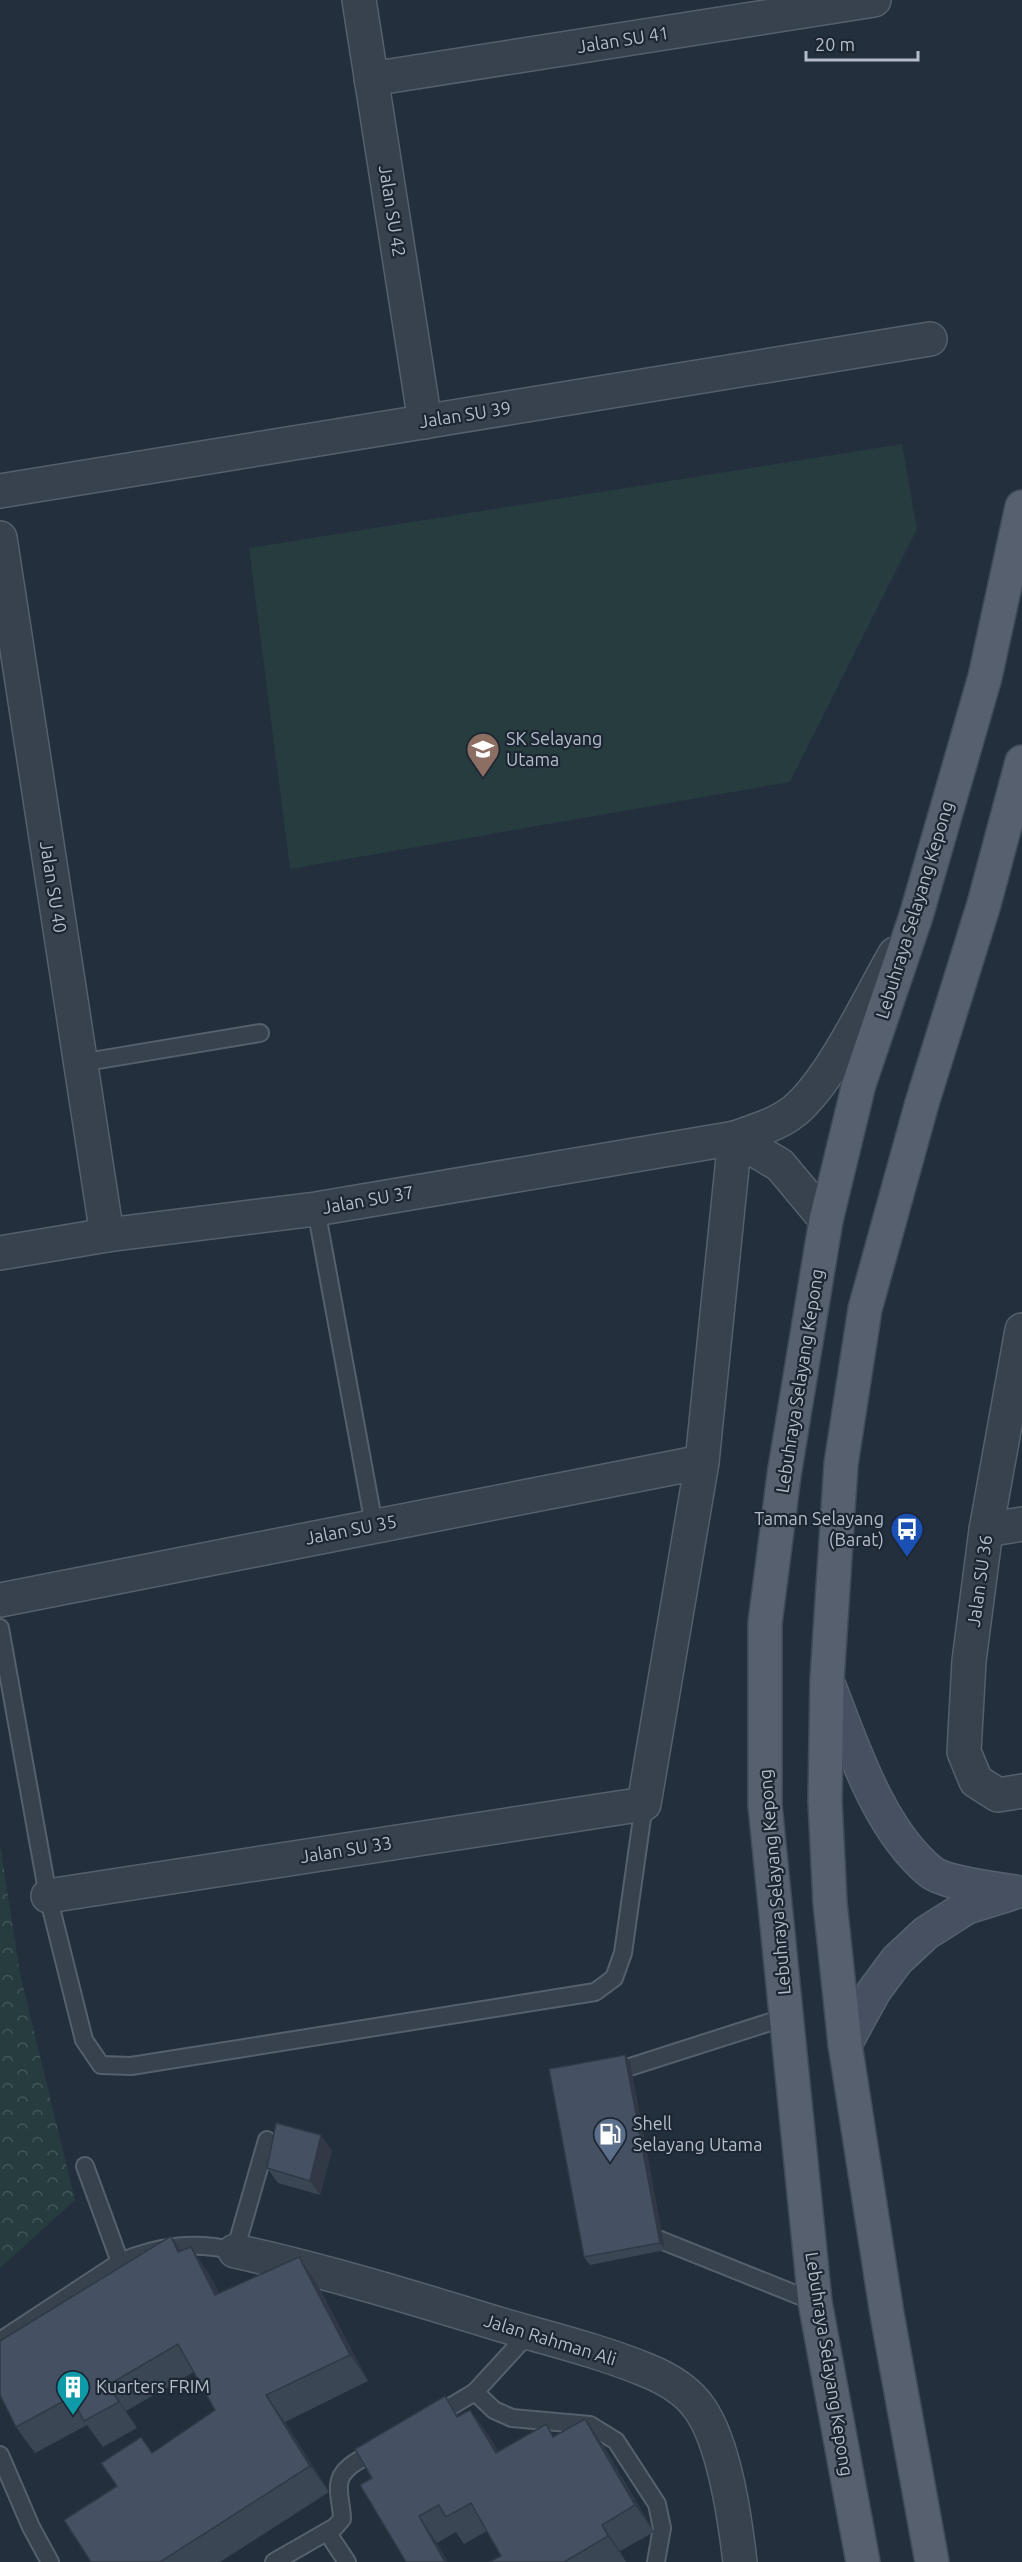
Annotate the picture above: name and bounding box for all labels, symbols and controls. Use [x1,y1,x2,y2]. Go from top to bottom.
street label: Jalan SU 41 [576,22,670,56]
scale bar [806,24,918,62]
text: 20 m [815,34,855,54]
street label: Jalan SU 42 [376,164,410,258]
street label: Jalan SU 39 [418,397,512,431]
place label: SK Selayang Utama [506,728,602,769]
school or university icon: SK Selayang Utama [465,731,501,778]
street label: Lebuhraya Selayang Kepong [871,798,957,1021]
street label: Jalan SU 40 [37,840,71,934]
street label: Jalan SU 37 [320,1181,415,1217]
street label: Lebuhraya Selayang Kepong [771,1267,827,1494]
place label: Taman Selayang (Barat) [754,1508,884,1550]
street label: Jalan SU 35 [303,1510,398,1548]
bus stop icon: Taman Selayang (Barat) [889,1511,925,1558]
street label: Jalan SU 36 [963,1534,995,1628]
street label: Lebuhraya Selayang Kepong [754,1768,794,1996]
street label: Jalan SU 33 [299,1832,393,1866]
place label: Shell Selayang Utama [633,2113,762,2154]
fuel station icon: Shell Selayang Utama [592,2116,628,2163]
street label: Lebuhraya Selayang Kepong [802,2250,858,2477]
street label: Jalan Rahman Ali [482,2309,619,2369]
building icon: Kuarters FRIM [55,2369,91,2416]
place label: Kuarters FRIM [96,2376,210,2396]

